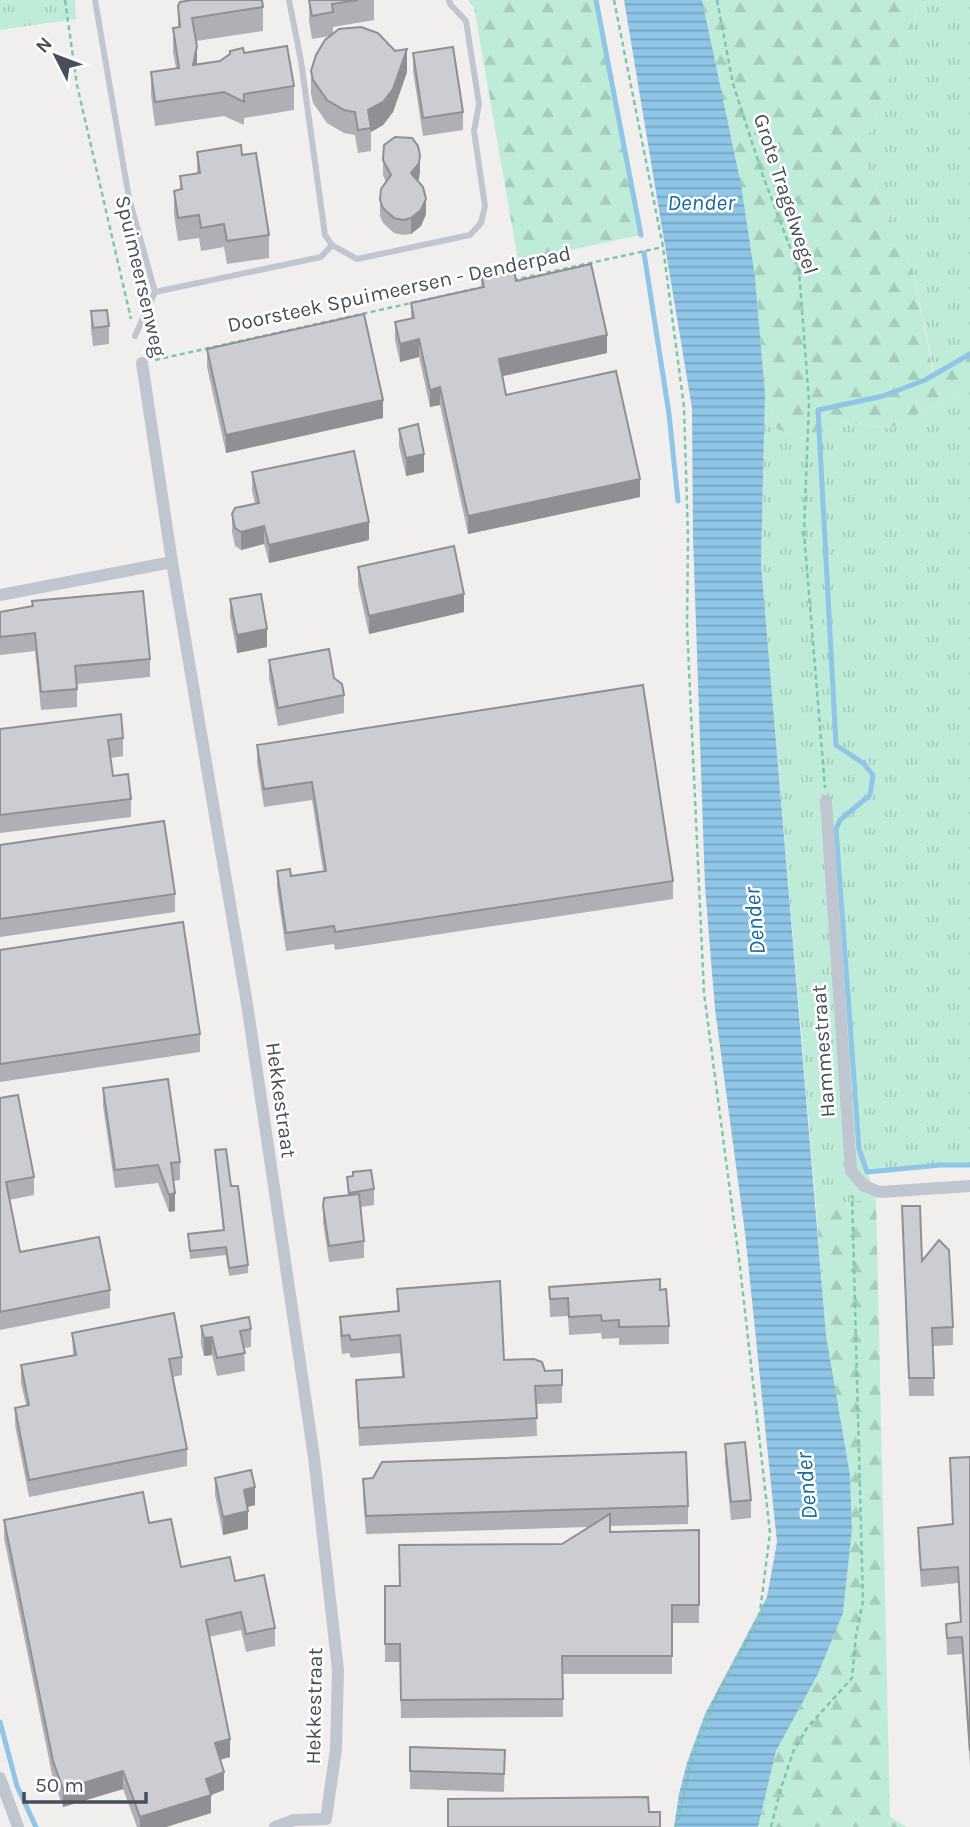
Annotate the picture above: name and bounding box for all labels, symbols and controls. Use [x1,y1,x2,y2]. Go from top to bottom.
north arrow [21,21,91,91]
text: N [31,33,57,58]
street label: Grote Tragelwegel [749,111,823,277]
water label: Dender [667,189,736,216]
street label: Spuimeersenweg [111,193,171,359]
street label: Doorsteek Spuimeersen - Denderpad [225,241,573,337]
water label: Dender [738,885,771,956]
street label: Hammestraat [806,984,840,1118]
street label: Hekkestraat [261,1040,301,1160]
water label: Dender [790,1450,823,1521]
street label: Hekkestraat [301,1647,327,1765]
scale bar [24,1760,147,1804]
text: 50 m [35,1773,84,1797]

